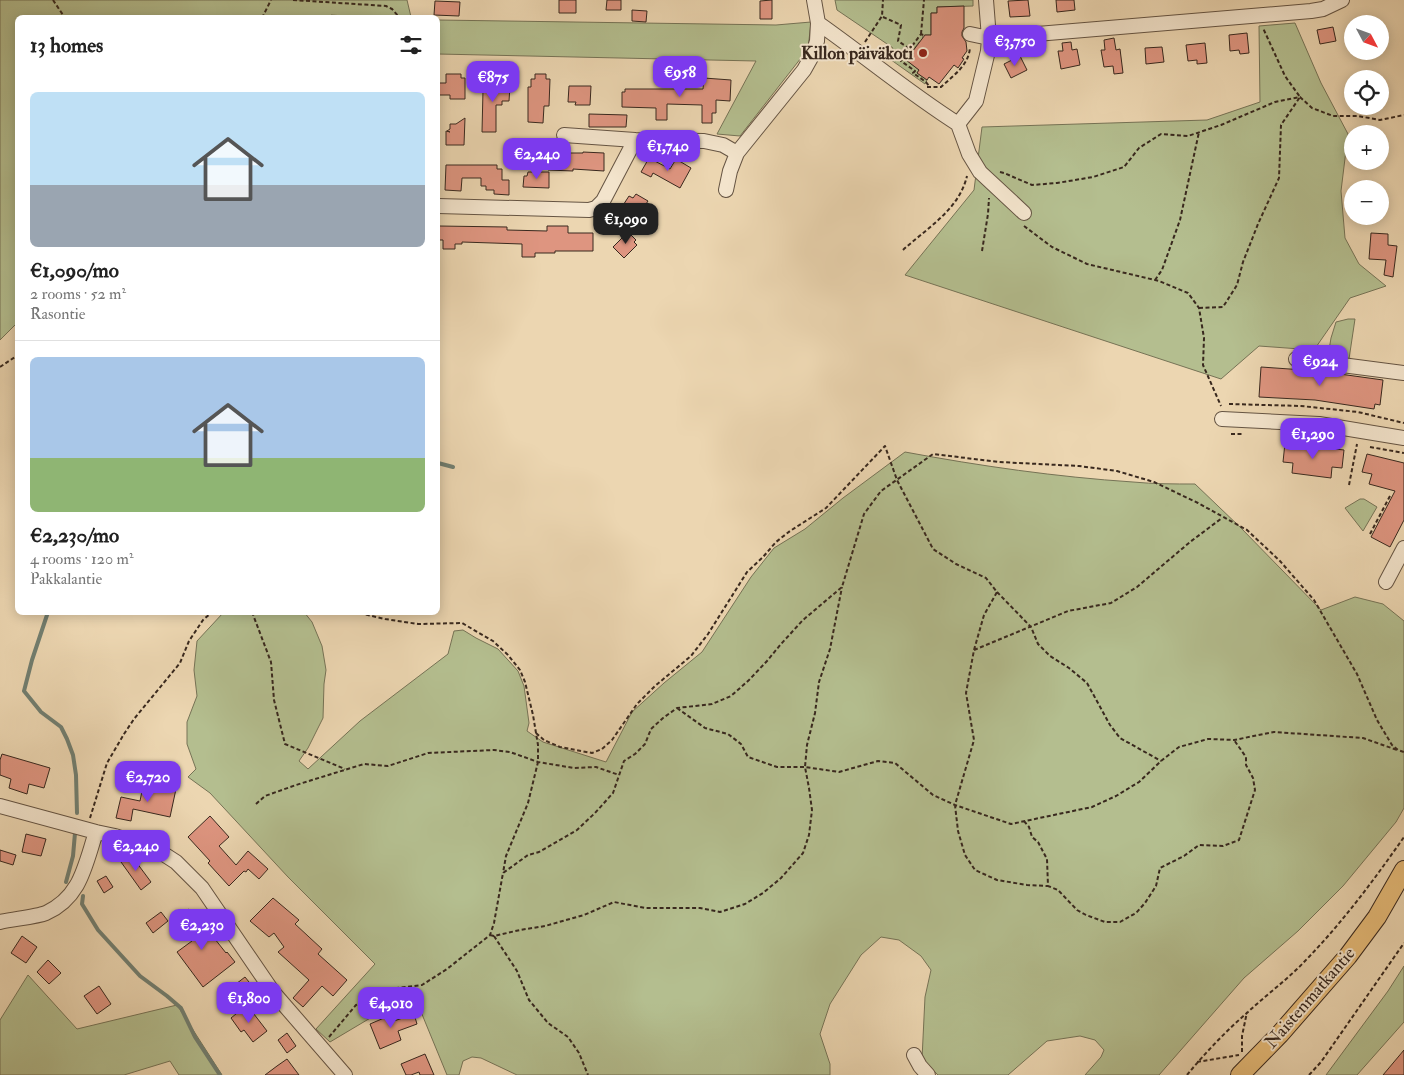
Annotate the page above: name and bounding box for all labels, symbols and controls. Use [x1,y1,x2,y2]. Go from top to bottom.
north arrow [1344,15,1389,60]
map controls [1344,15,1389,225]
pin: €3,750 [974,24,1056,67]
icon: filters [397,31,425,59]
text: €3,750 [994,31,1036,51]
text: 13 homes [30,32,103,59]
place label: Killon päiväkoti [801,42,913,65]
marker: Killon päiväkoti [917,47,929,59]
pin: €958 [650,56,710,98]
pin: €875 [463,61,523,103]
text: €958 [664,62,696,82]
text: €875 [477,67,509,87]
button: locate [1344,70,1389,115]
icon: home [183,124,273,214]
button: + [1344,125,1389,170]
pin: €1,740 [627,130,709,172]
text: €1,740 [647,136,689,156]
pin: €2,240 [496,138,578,180]
text: €2,240 [514,144,560,164]
button: − [1344,180,1389,225]
pin: €1,090 [585,202,667,245]
text: €1,090 [604,209,648,229]
text: €1,090/mo [30,257,119,284]
text: 2 rooms · 52 m² [30,284,126,304]
text: Rasontie [30,304,85,324]
pin: €924 [1290,344,1350,387]
text: €924 [1303,351,1337,371]
icon: home [183,390,273,480]
pin: €1,290 [1272,418,1354,460]
text: €1,290 [1291,424,1335,444]
text: €2,230/mo [30,522,119,549]
text: 4 rooms · 120 m² [30,549,133,569]
text: Pakkalantie [30,569,102,589]
pin: €2,720 [107,760,189,803]
text: €2,720 [126,767,170,787]
pin: €2,240 [95,830,177,872]
text: €2,240 [113,836,159,856]
pin: €2,230 [161,908,243,951]
text: €2,230 [180,915,224,935]
street label: Naistenmatkantie [1260,942,1361,1053]
pin: €1,800 [208,982,290,1024]
pin: €4,010 [350,986,432,1029]
text: €1,800 [228,988,270,1008]
text: €4,010 [369,993,413,1013]

